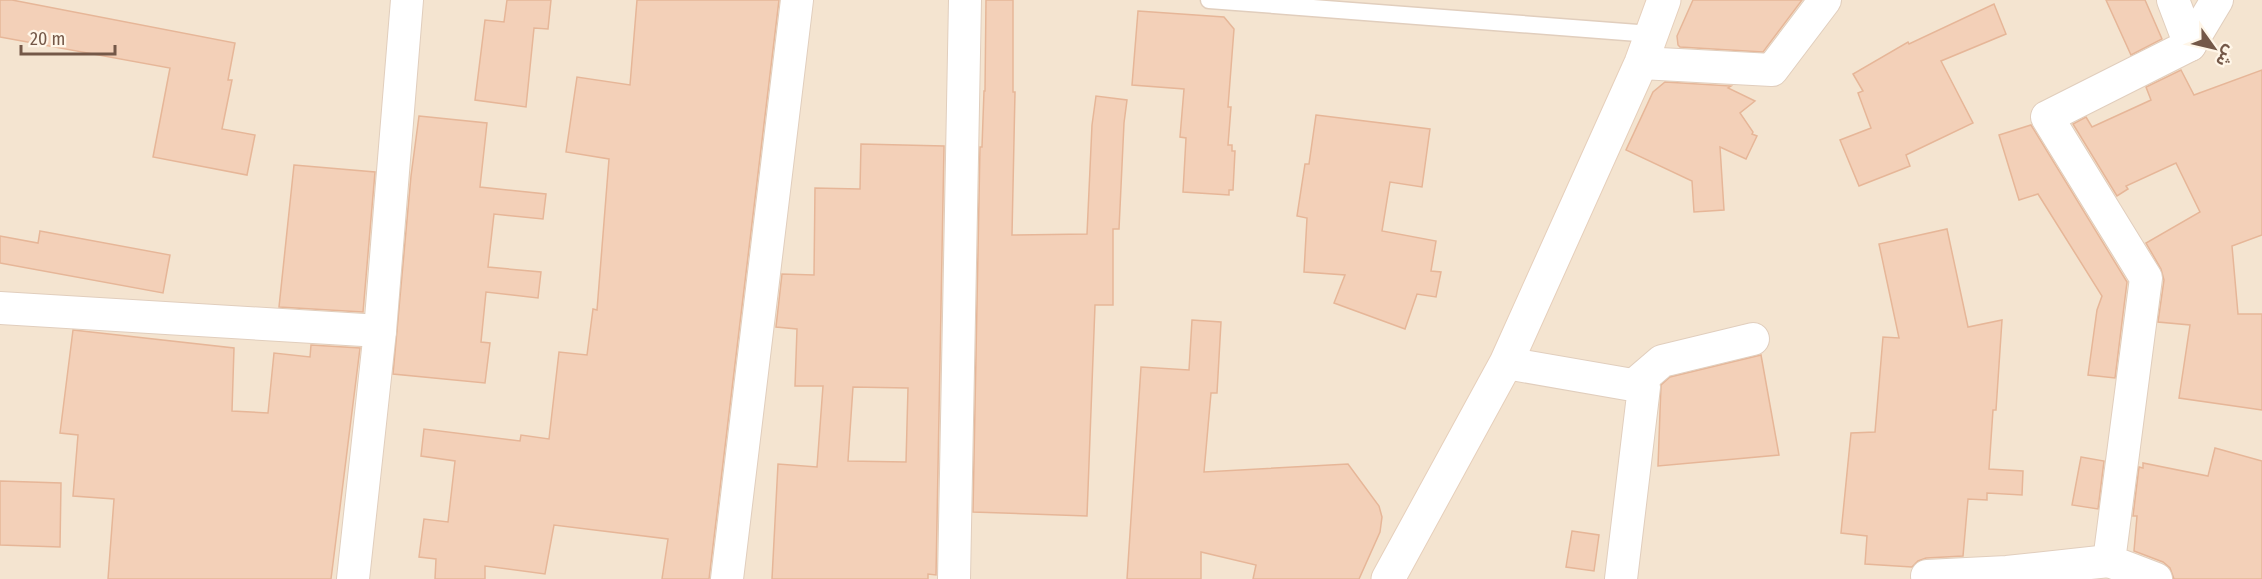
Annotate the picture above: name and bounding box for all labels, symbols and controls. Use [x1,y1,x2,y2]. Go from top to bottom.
scale bar [21,18,116,56]
north arrow [2184,18,2244,78]
text: 20 m [30,28,65,50]
text: ش [2212,42,2240,71]

